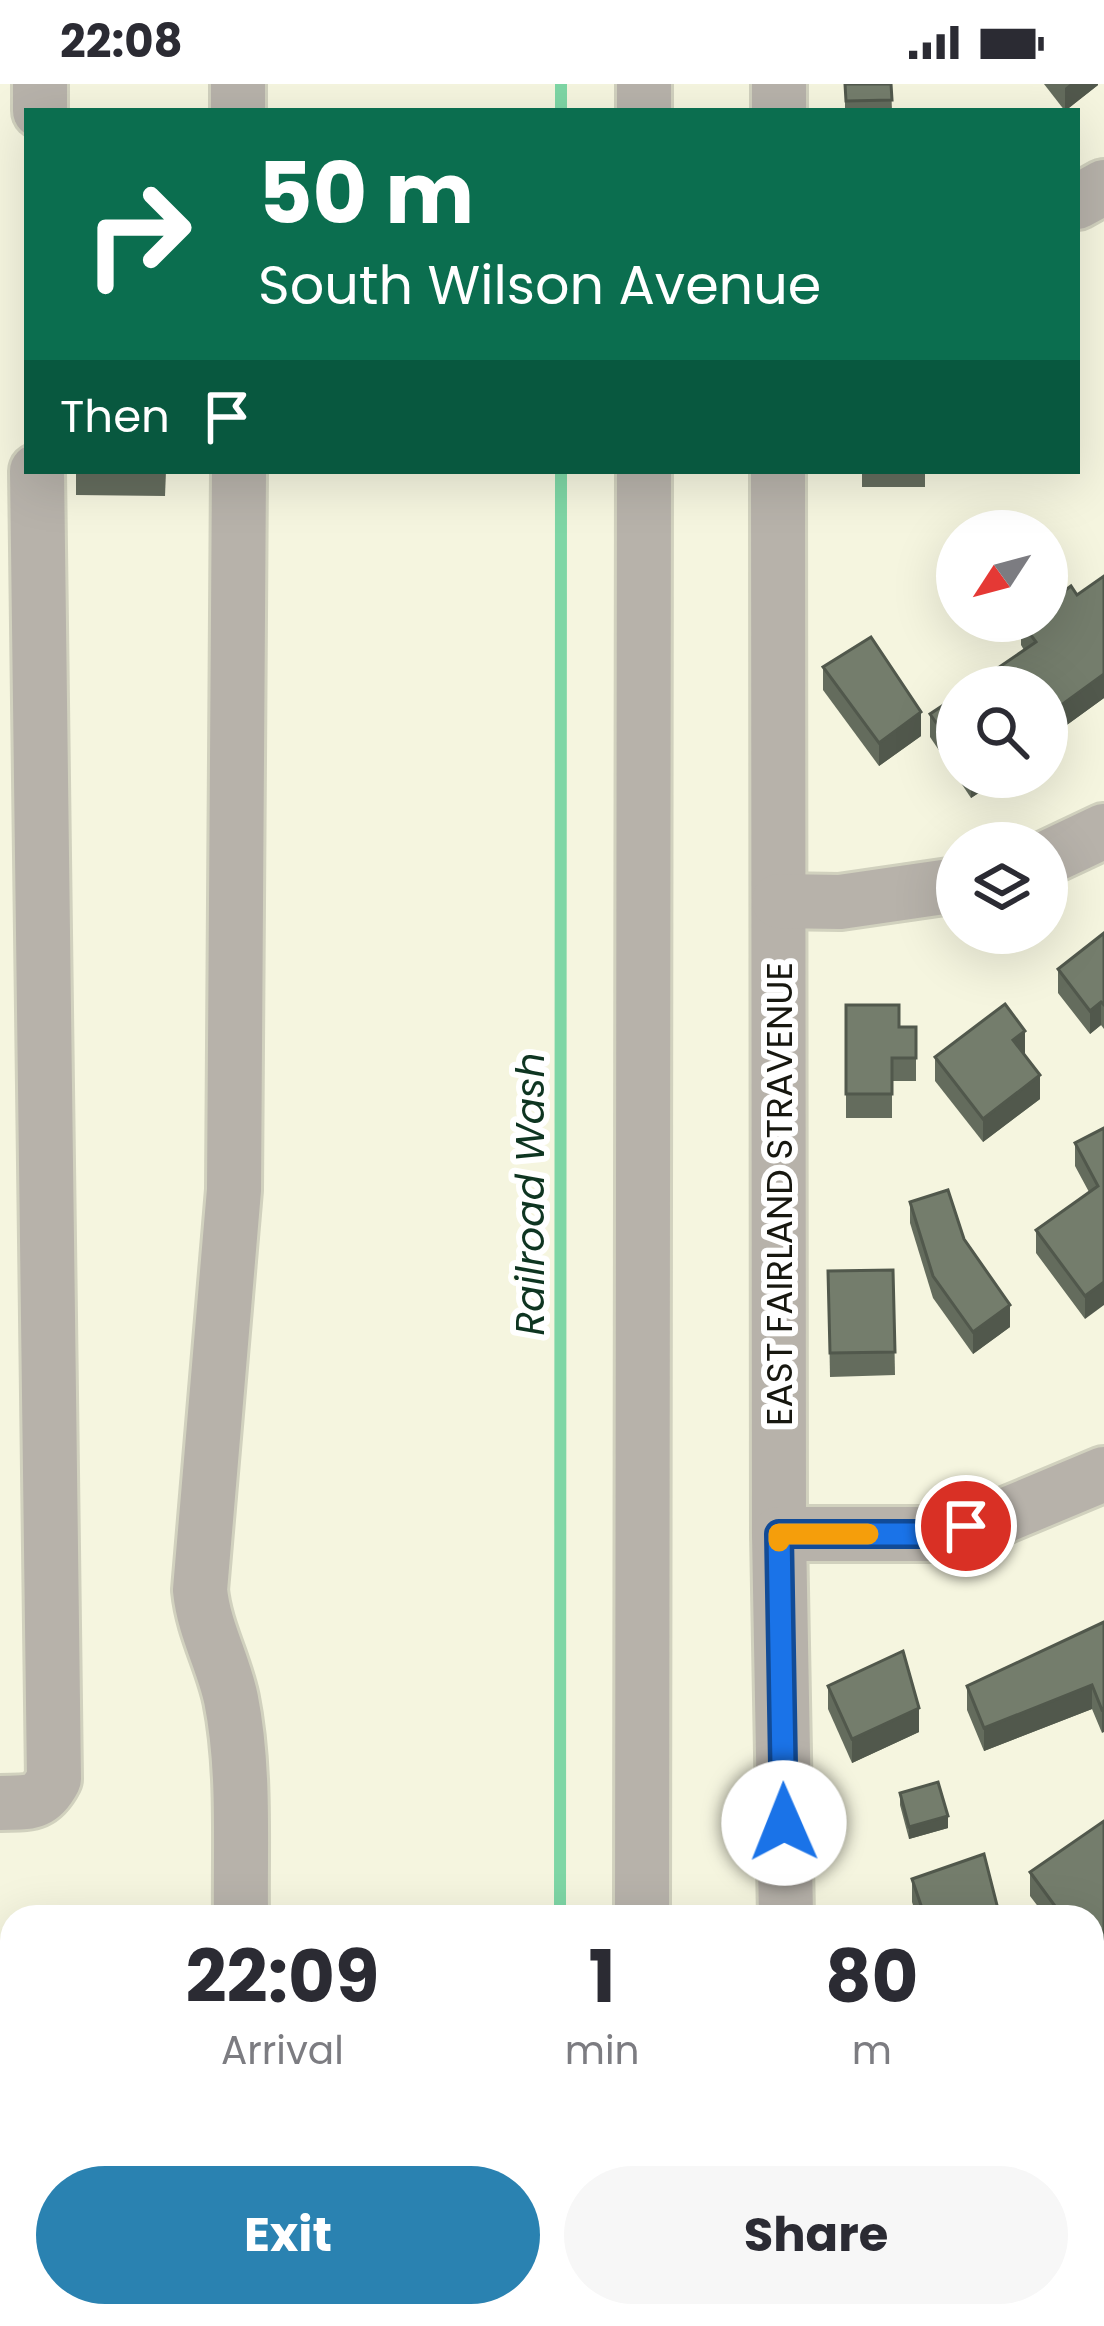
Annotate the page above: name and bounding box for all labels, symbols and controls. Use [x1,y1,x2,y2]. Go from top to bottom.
text: 22:08 [60,10,183,73]
text: 50 m [258,135,474,252]
icon: right [60,156,216,312]
text: South Wilson Avenue [258,247,821,323]
icon: arrive [194,384,260,450]
text: Then [60,385,170,448]
north arrow [936,510,1068,642]
map controls [936,510,1068,954]
button: search [936,666,1068,798]
button: layers [936,822,1068,954]
street label: EAST FAIRLAND STRAVENUE [754,962,805,1426]
water label: Railroad Wash [503,1053,558,1335]
pin [915,1475,1017,1577]
icon: arrive [933,1493,999,1559]
position arrow [721,1760,847,1886]
text: 22:09 [185,1926,379,2027]
text: 1 [589,1926,616,2027]
text: 80 [825,1926,919,2027]
text: Arrival [221,2023,344,2078]
text: min [565,2023,640,2078]
text: m [852,2023,892,2078]
button: Exit [36,2166,540,2304]
button: Share [564,2166,1068,2304]

